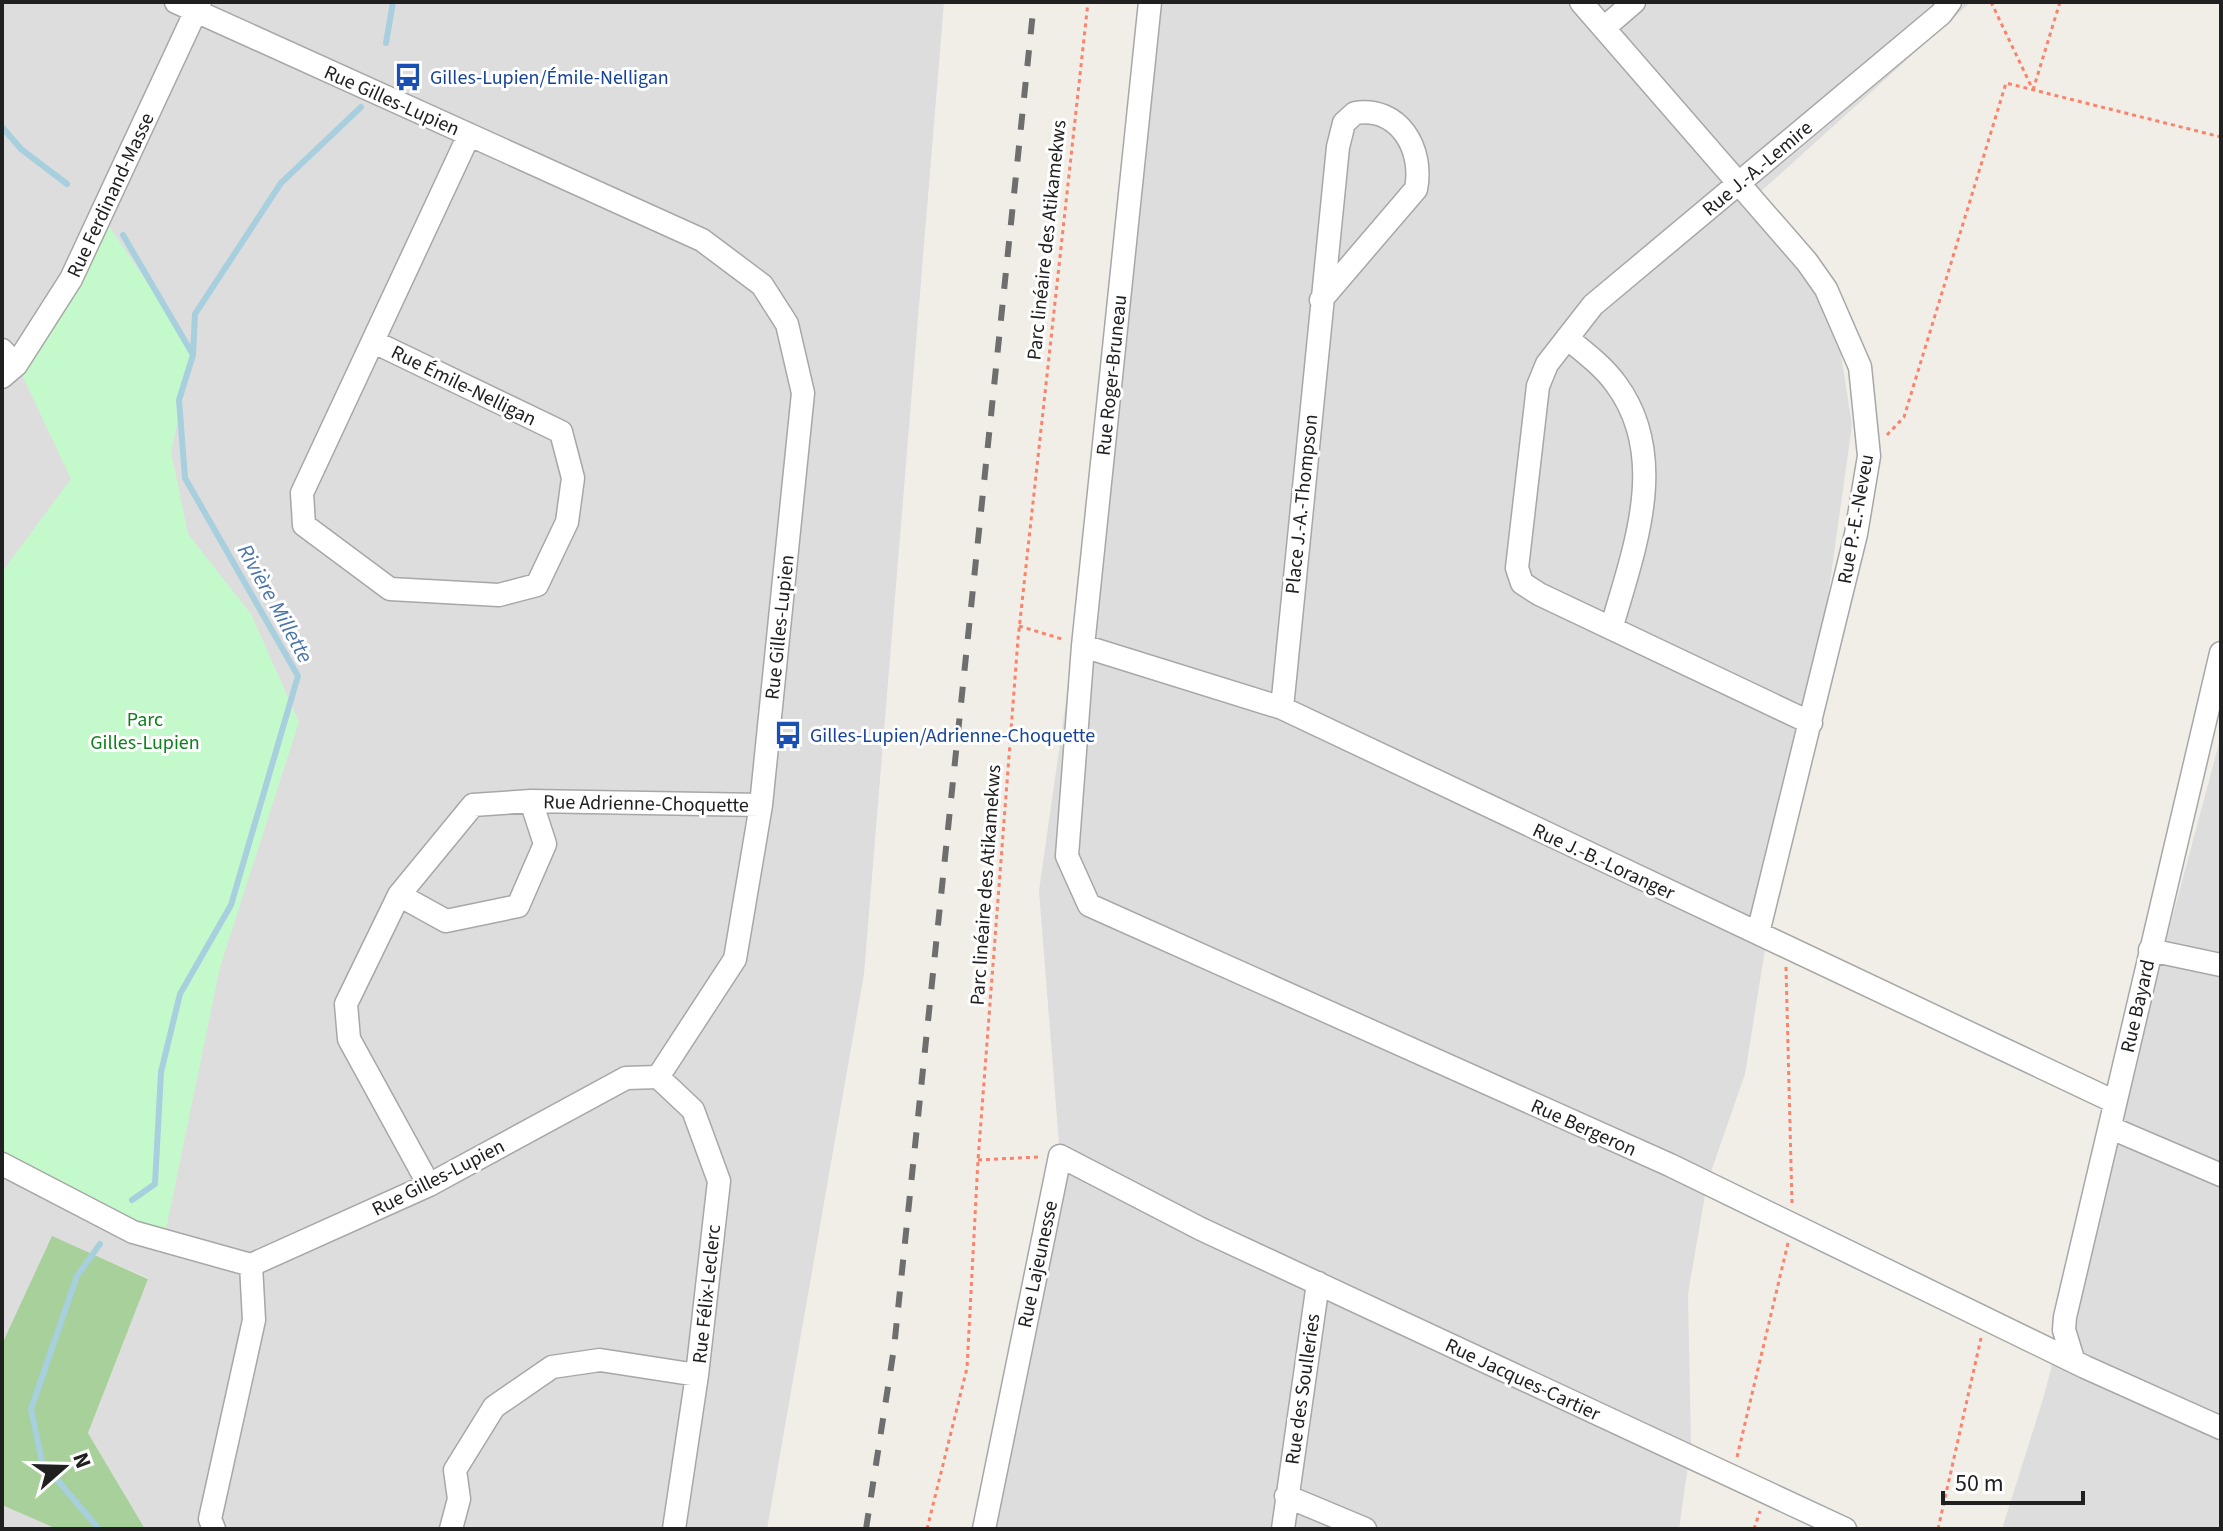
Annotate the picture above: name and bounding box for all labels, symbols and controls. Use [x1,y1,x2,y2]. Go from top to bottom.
street label: Rue Gilles-Lupien [319,59,464,143]
bus stop icon: Gilles-Lupien/Émile-Nelligan [393,62,423,92]
place label: Gilles-Lupien/Émile-Nelligan [430,64,669,92]
street label: Rue Ferdinand-Masse [60,108,161,282]
street label: Rue J.-A.-Lemire [1697,114,1819,223]
street label: Parc linéaire des Atikamekws [1020,119,1074,362]
street label: Rue Roger-Bruneau [1090,293,1134,457]
street label: Rue Émile-Nelligan [386,339,541,433]
street label: Place J.-A.-Thompson [1279,413,1325,595]
street label: Rue P.-E.-Neveu [1831,452,1881,586]
water label: Rivière Millette [229,538,321,669]
street label: Rue Gilles-Lupien [758,553,802,701]
park label: Parc Gilles-Lupien [90,706,200,757]
bus stop icon: Gilles-Lupien/Adrienne-Choquette [773,720,803,750]
place label: Gilles-Lupien/Adrienne-Choquette [810,722,1095,750]
street label: Parc linéaire des Atikamekws [964,764,1008,1006]
street label: Rue Adrienne-Choquette [543,788,749,820]
street label: Rue J.-B.-Loranger [1528,817,1679,907]
street label: Rue Bayard [2114,957,2162,1056]
street label: Rue Bergeron [1526,1092,1641,1164]
street label: Rue Gilles-Lupien [367,1132,510,1223]
street label: Rue Lajeunesse [1011,1198,1065,1330]
street label: Rue Félix-Leclerc [686,1223,728,1365]
street label: Rue des Soulleries [1279,1312,1327,1466]
street label: Rue Jacques-Cartier [1440,1332,1605,1428]
north arrow [24,1427,104,1507]
text: N [64,1448,99,1473]
scale bar [1943,1455,2083,1505]
text: 50 m [1955,1466,2004,1501]

